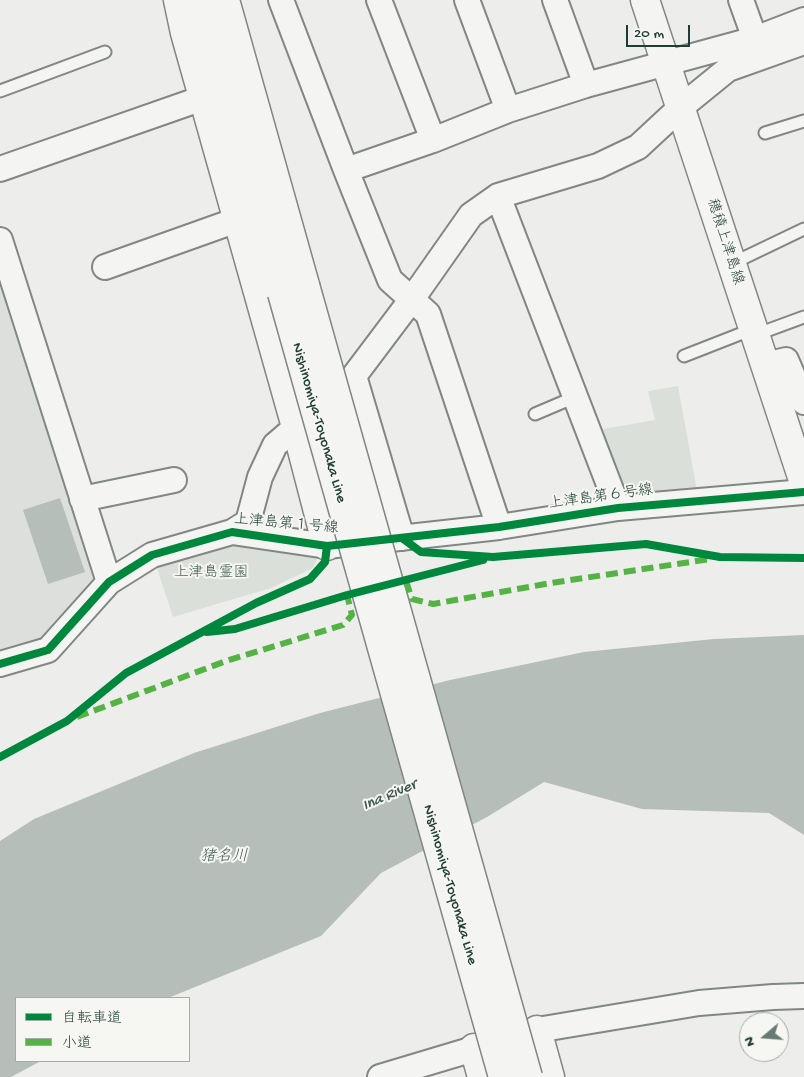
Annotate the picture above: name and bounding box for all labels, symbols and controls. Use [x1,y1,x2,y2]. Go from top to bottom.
scale bar [629,15,693,47]
text: 20 m [634,25,664,43]
street label: 穂積上津島線 [702,196,746,288]
street label: Nishinomiya-Toyonaka Line [287,341,349,505]
street label: 上津島第６号線 [548,482,654,514]
street label: 上津島第１号線 [233,511,339,539]
park label: 上津島霊園 [174,565,248,583]
water label: Ina River [360,776,420,816]
street label: Nishinomiya-Toyonaka Line [418,803,480,967]
water label: 猪名川 [200,848,248,868]
legend [15,997,190,1062]
text: 自転車道 [62,1010,122,1028]
north arrow [739,1012,789,1062]
text: 小道 [62,1035,92,1053]
text: N [741,1035,760,1048]

